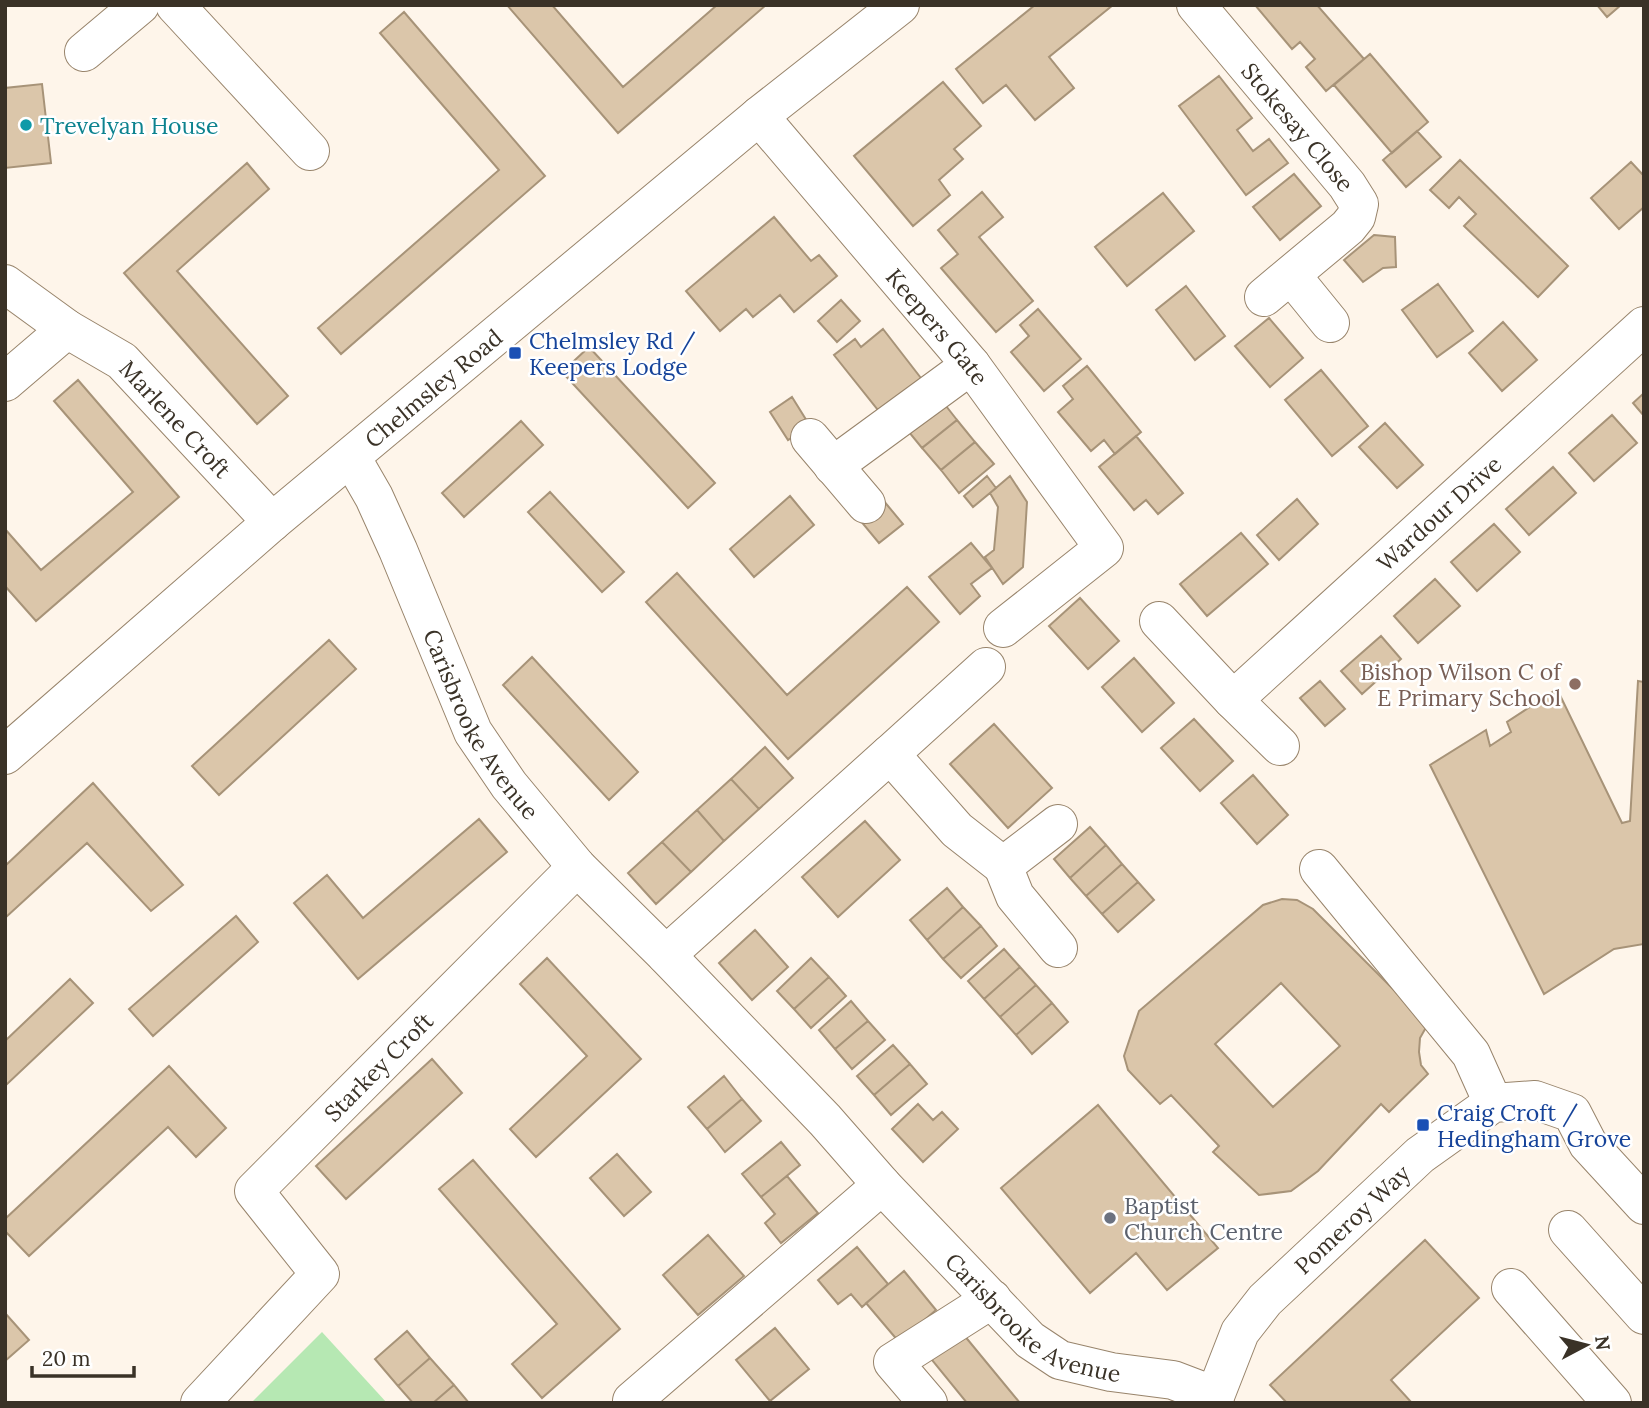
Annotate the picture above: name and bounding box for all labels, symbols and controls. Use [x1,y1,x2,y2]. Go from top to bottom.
street label: Stokesay Close [1236,56,1361,197]
place label: Trevelyan House [40,111,218,140]
marker: Trevelyan House [18,117,34,133]
street label: Keepers Gate [880,262,995,390]
street label: Chelmsley Road [358,322,508,453]
place label: Chelmsley Rd / Keepers Lodge [529,326,696,381]
marker: Chelmsley Rd / Keepers Lodge [507,345,523,361]
street label: Marlene Croft [114,354,238,484]
street label: Wardour Drive [1370,449,1507,577]
street label: Carisbrooke Avenue [418,625,546,825]
place label: Bishop Wilson C of E Primary School [1360,657,1563,712]
marker: Bishop Wilson C of E Primary School [1567,676,1583,692]
street label: Starkey Croft [317,1006,439,1127]
place label: Craig Croft / Hedingham Grove [1437,1098,1631,1153]
marker: Craig Croft / Hedingham Grove [1415,1117,1431,1133]
street label: Pomeroy Way [1288,1157,1416,1280]
place label: Baptist Church Centre [1124,1191,1283,1246]
marker: Baptist Church Centre [1102,1210,1118,1226]
street label: Carisbrooke Avenue [940,1246,1123,1388]
north arrow [1551,1310,1621,1380]
scale bar [32,1334,133,1378]
text: N [1590,1334,1616,1352]
text: 20 m [42,1345,91,1372]

